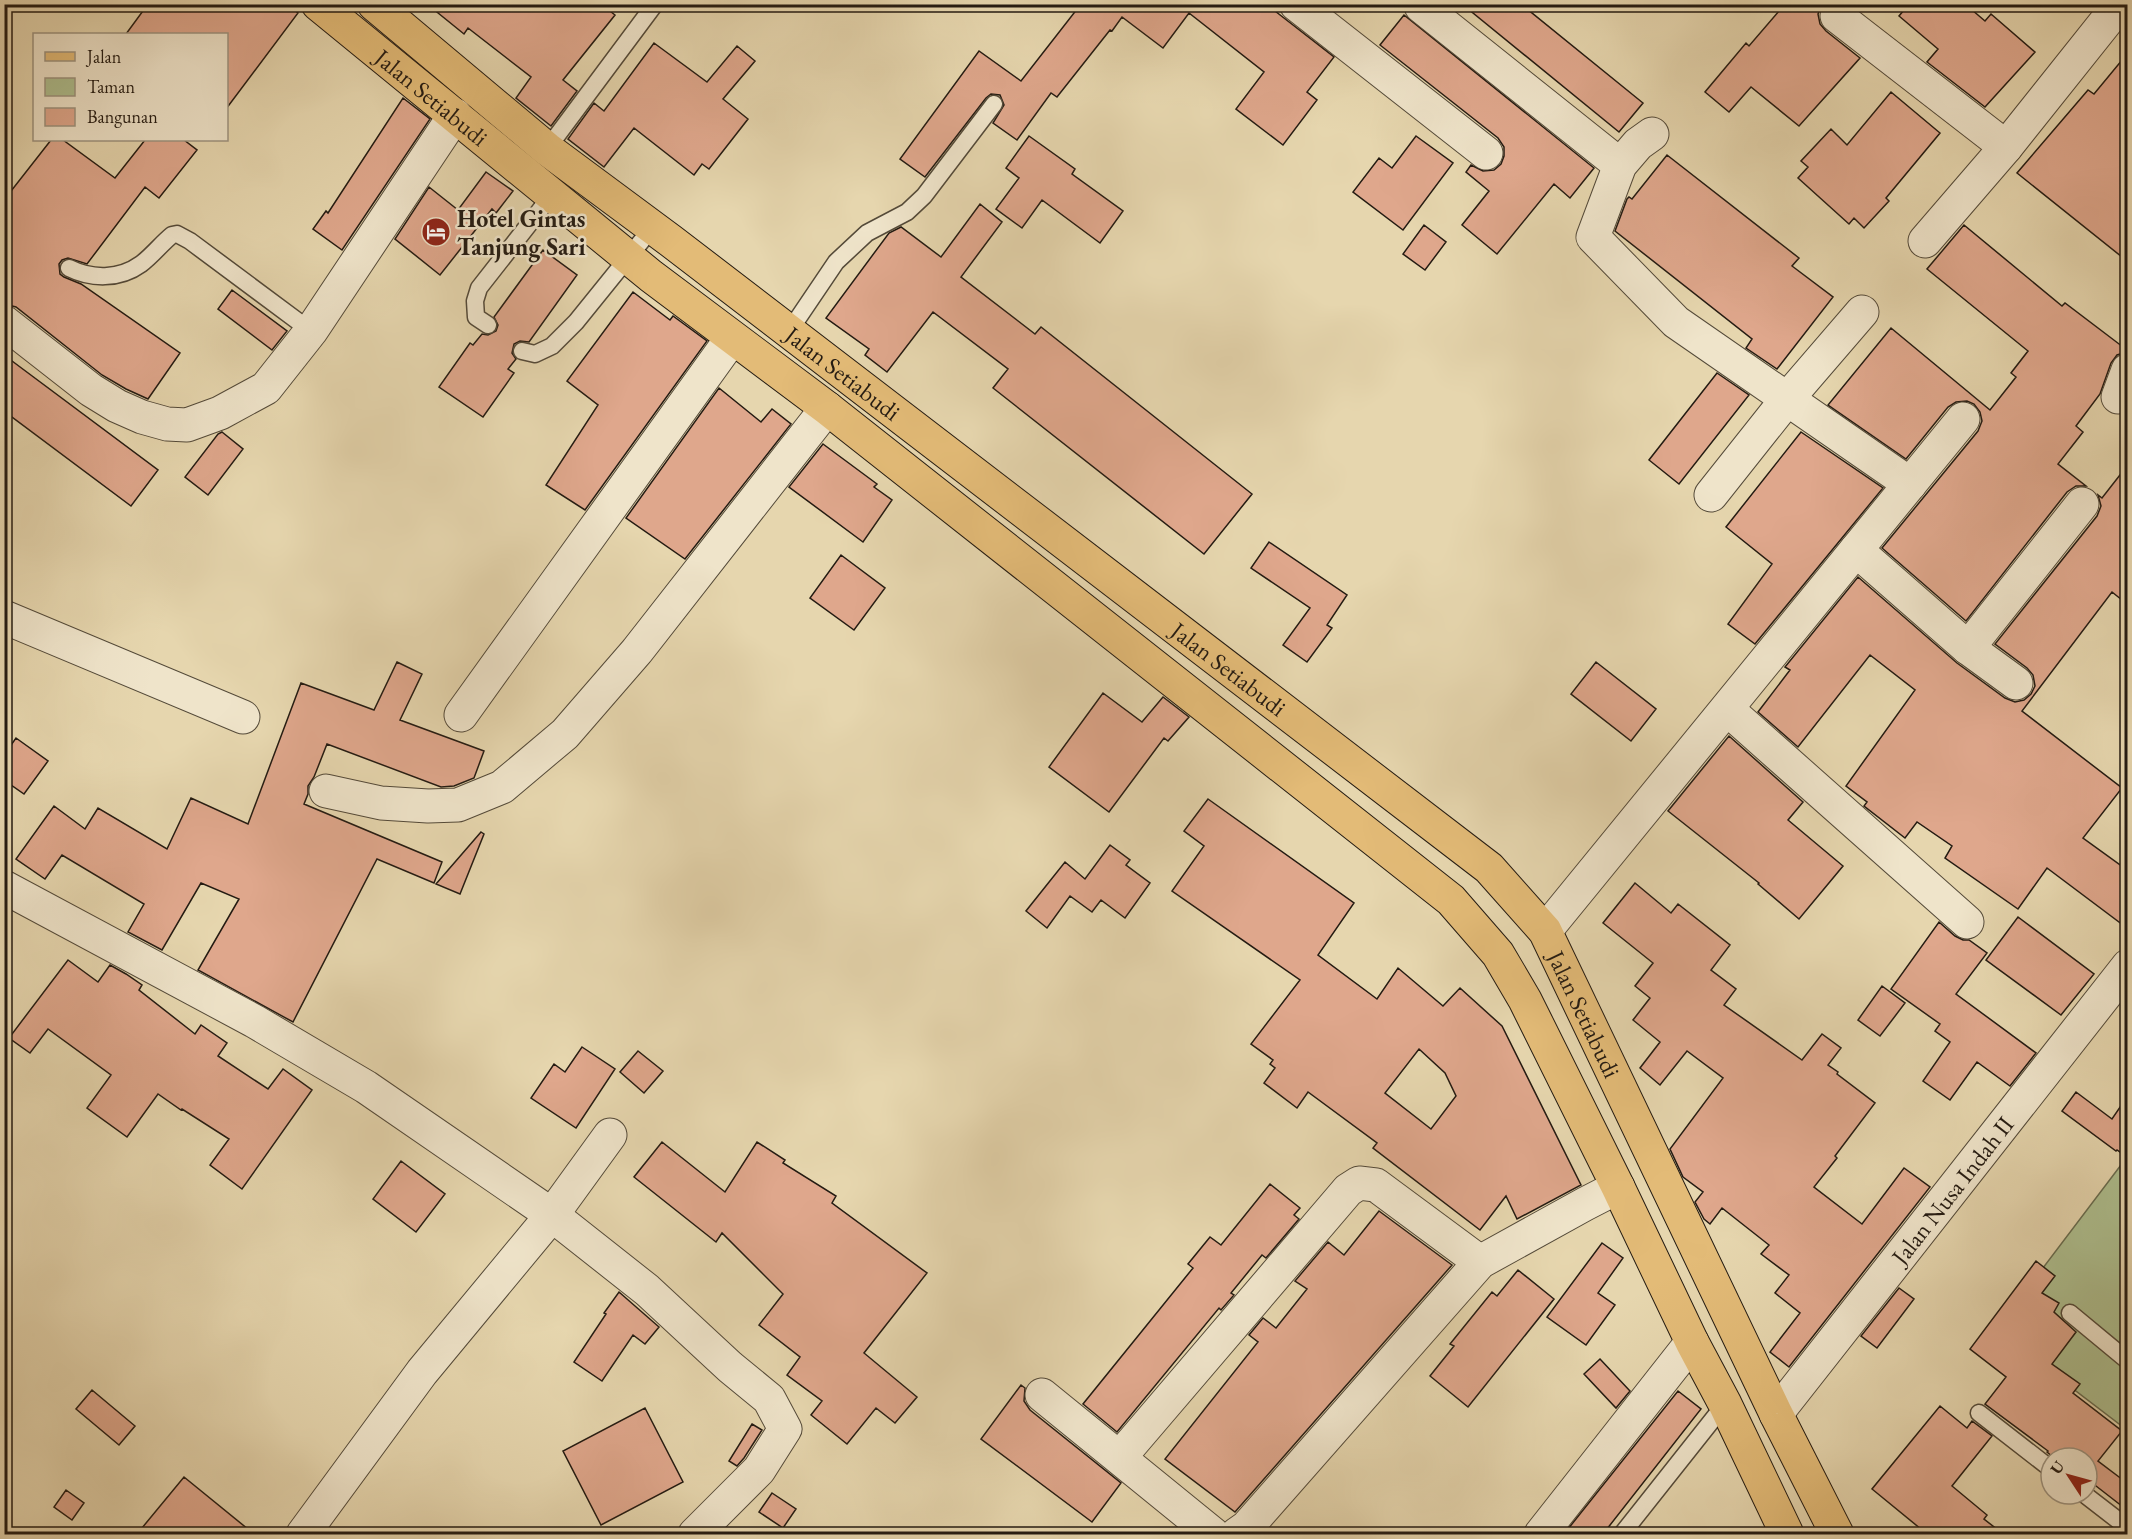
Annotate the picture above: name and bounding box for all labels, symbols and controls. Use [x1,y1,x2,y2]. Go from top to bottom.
legend [33,33,228,141]
street label: Jalan Setiabudi [367,40,495,152]
text: Jalan [85,45,122,68]
text: Taman [87,75,136,98]
text: Bangunan [87,105,158,128]
place label: Hotel Gintas Tanjung Sari [457,203,586,263]
hotel icon: Hotel Gintas Tanjung Sari [420,216,452,248]
street label: Jalan Setiabudi [778,318,907,427]
street label: Jalan Setiabudi [1163,613,1293,723]
street label: Jalan Setiabudi [1540,944,1628,1083]
street label: Jalan Nusa Indah II [1883,1109,2020,1272]
north arrow [2039,1446,2099,1506]
text: U [2045,1456,2069,1478]

